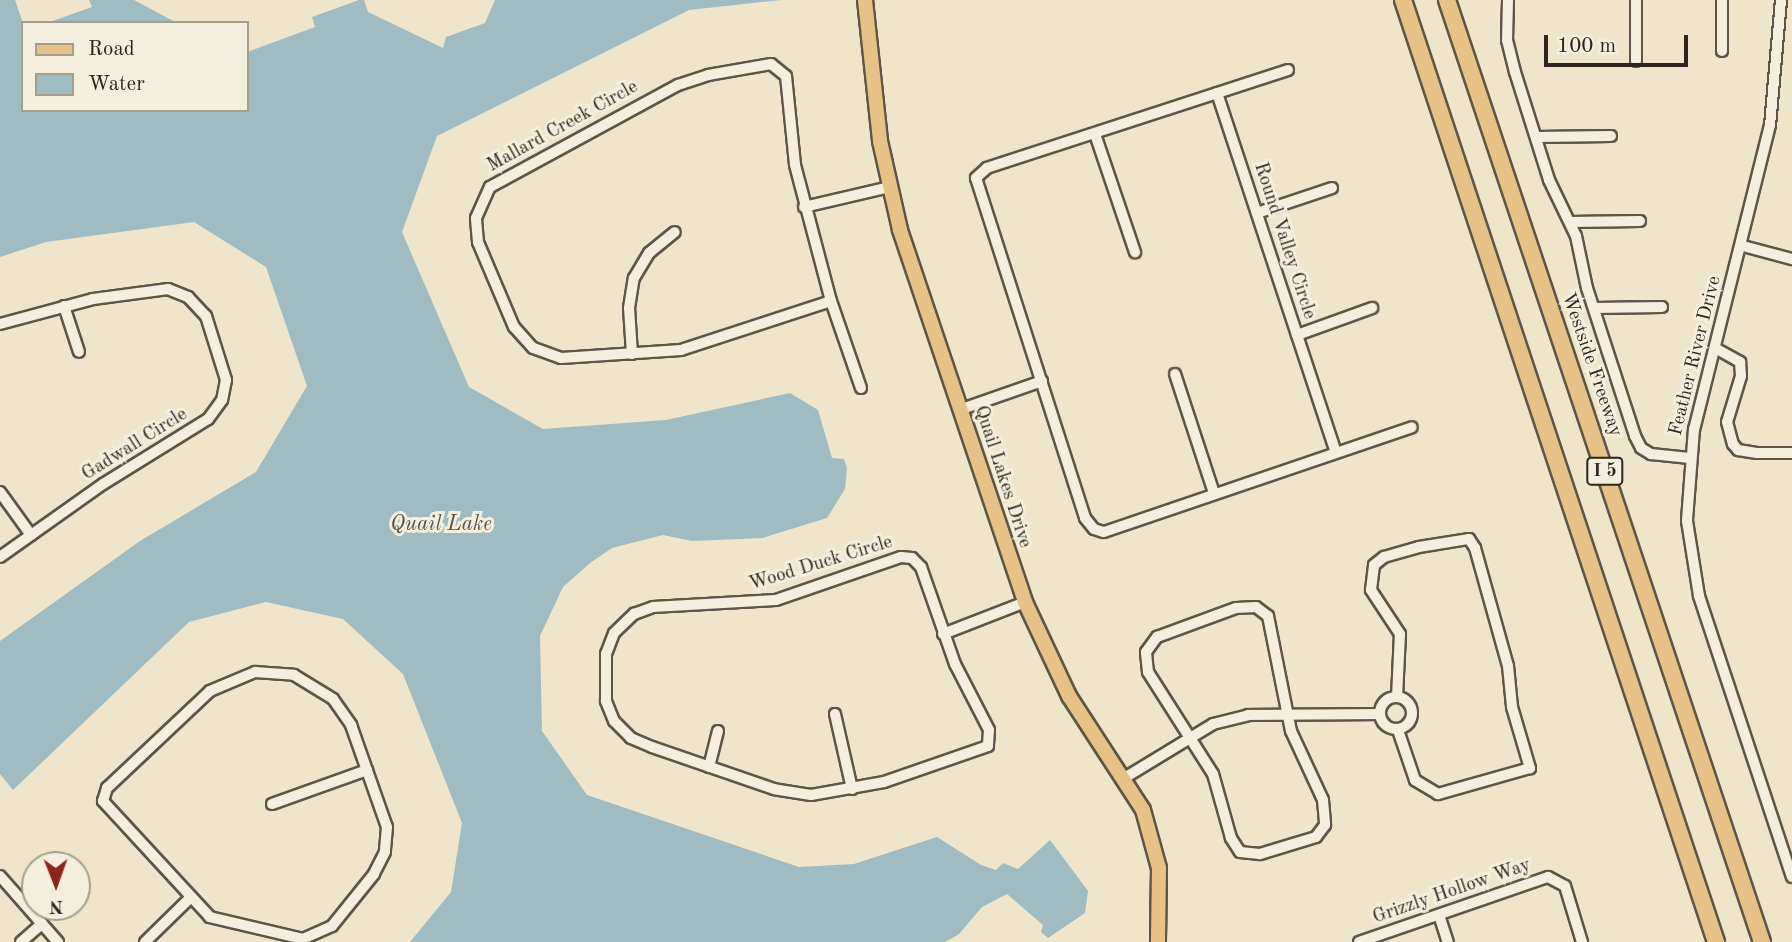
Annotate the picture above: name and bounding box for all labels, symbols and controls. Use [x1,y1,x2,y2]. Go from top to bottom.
legend [21,21,248,112]
scale bar [1547,21,1690,65]
text: 100 m [1557,36,1616,57]
text: Road [88,39,135,60]
text: Water [88,74,145,95]
street label: Mallard Creek Circle [484,76,642,178]
street label: Round Valley Circle [1248,160,1320,322]
street label: Feather River Drive [1665,274,1727,438]
street label: Westside Freeway [1556,290,1626,440]
street label: Quail Lakes Drive [968,403,1036,551]
street label: Gadwall Circle [78,404,192,486]
road number: I 5 [1586,457,1624,486]
water label: Quail Lake [390,512,492,538]
street label: Wood Duck Circle [747,531,895,597]
north arrow [21,851,91,921]
street label: Grizzly Hollow Way [1370,854,1534,930]
text: N [49,896,64,915]

